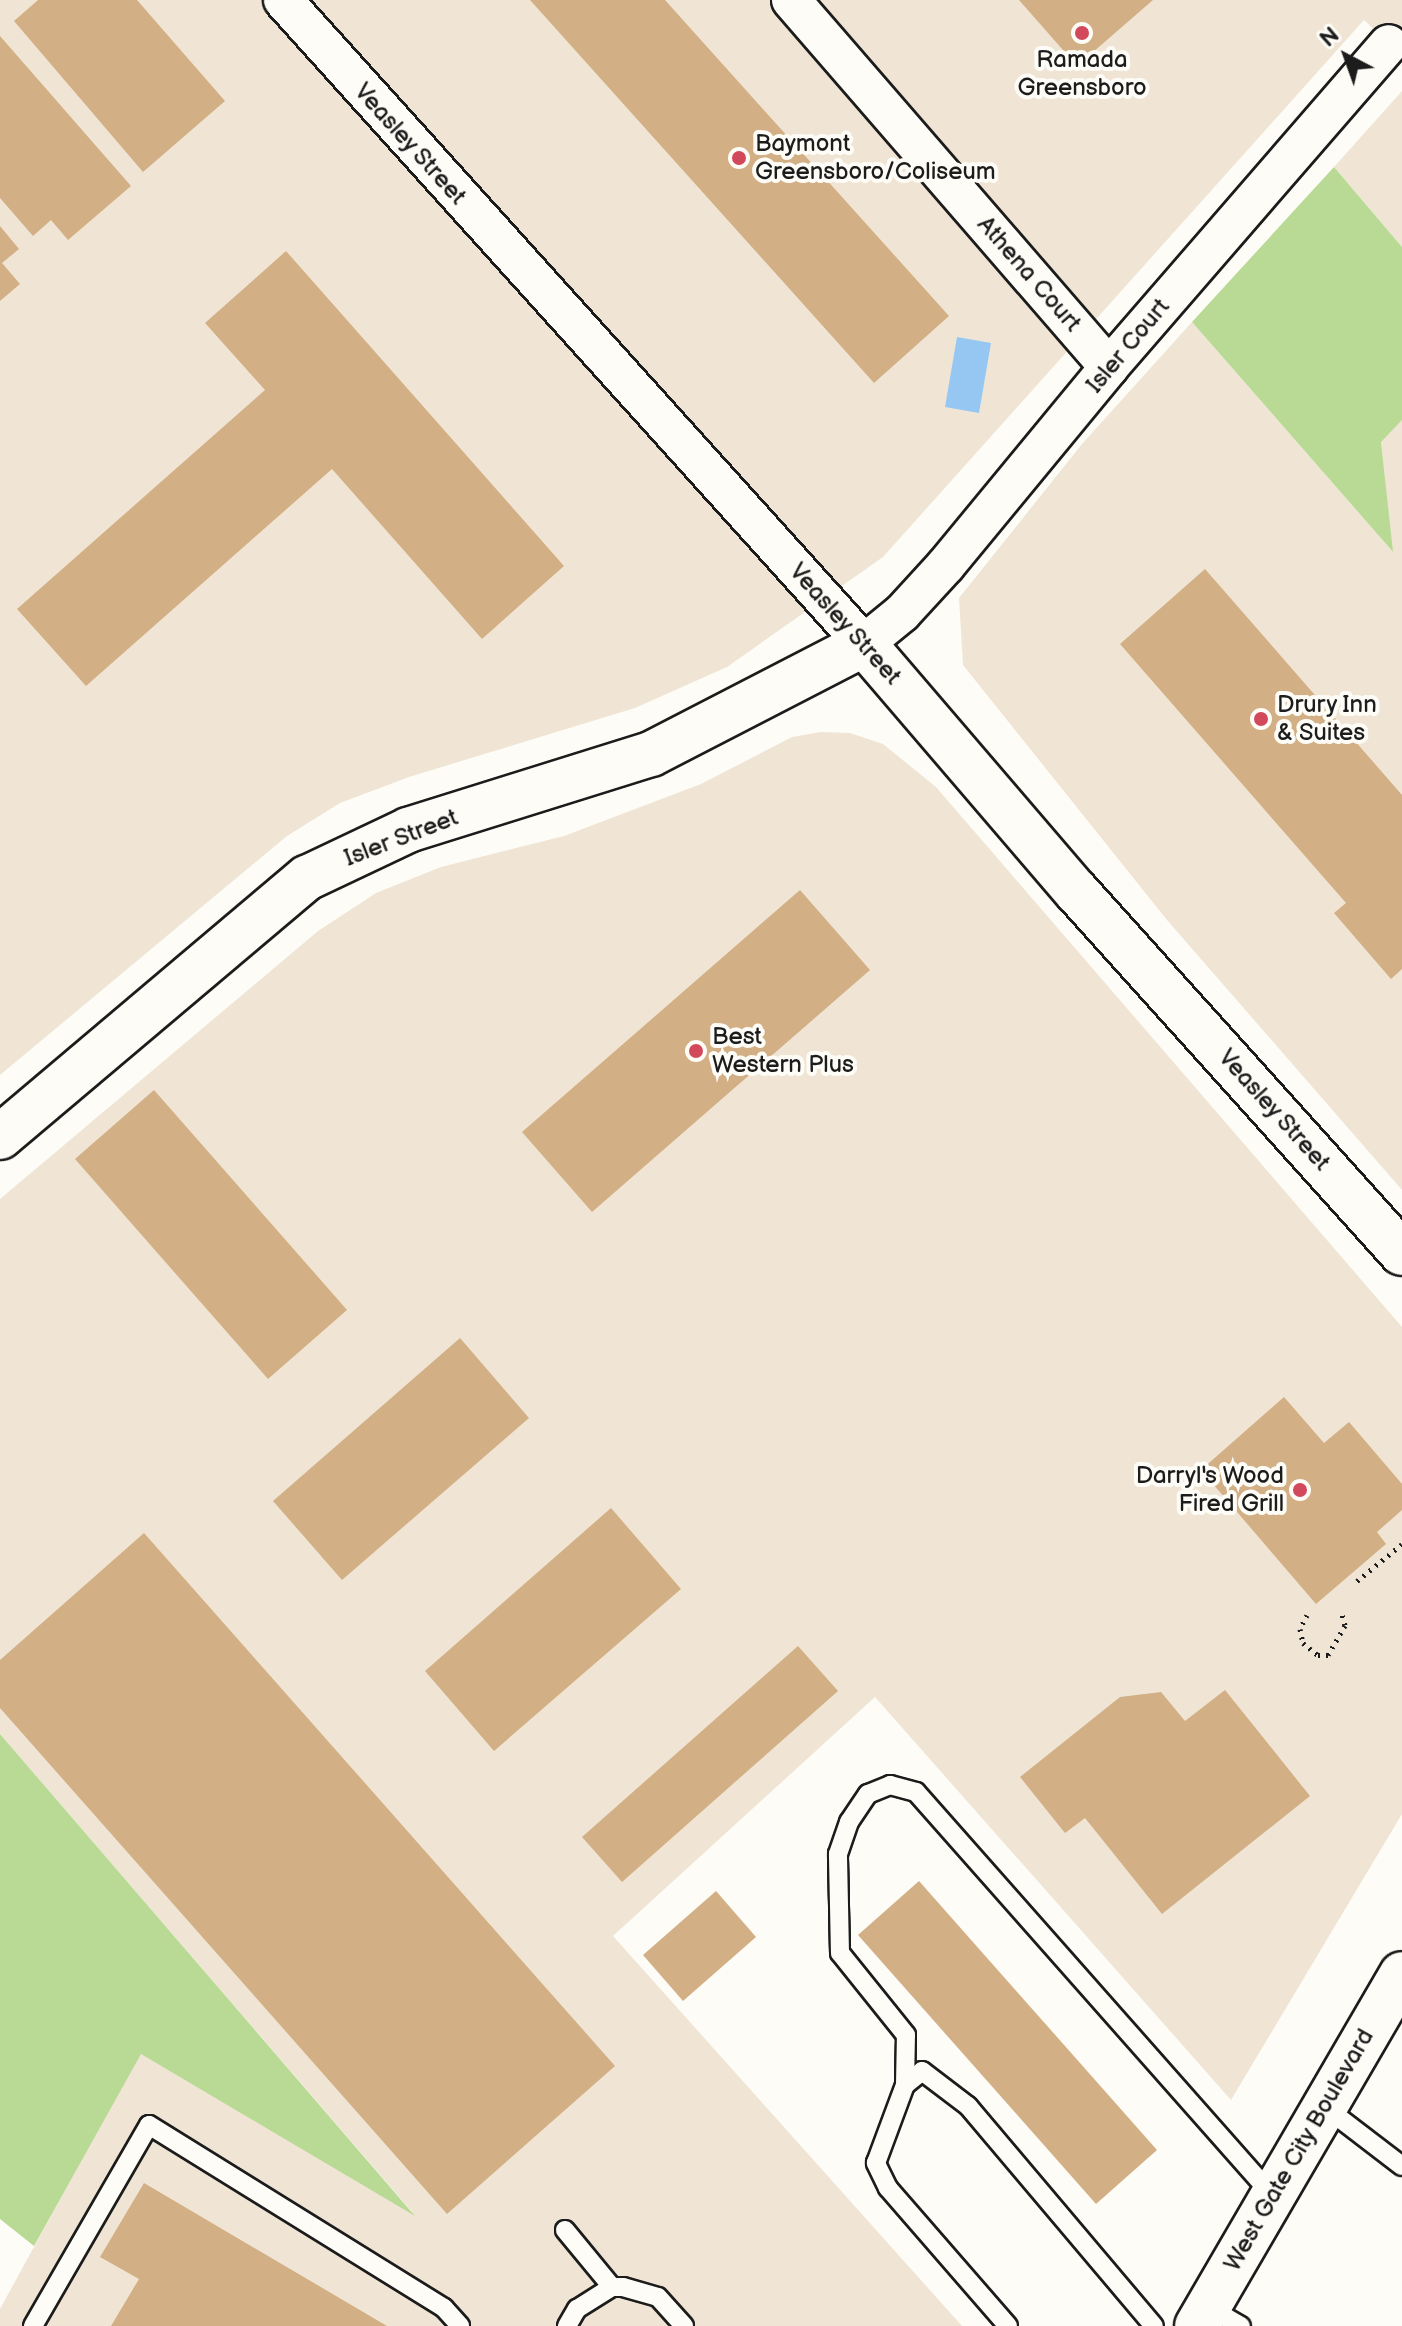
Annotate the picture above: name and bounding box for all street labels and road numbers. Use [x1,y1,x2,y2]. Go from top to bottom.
street label: Veasley Street [347,77,473,211]
street label: Athena Court [971,210,1087,338]
street label: Isler Court [1080,293,1176,399]
street label: Veasley Street [782,557,908,691]
street label: Isler Street [340,803,462,873]
street label: Veasley Street [1211,1043,1337,1177]
street label: West Gate City Boulevard [1218,2023,1380,2277]

